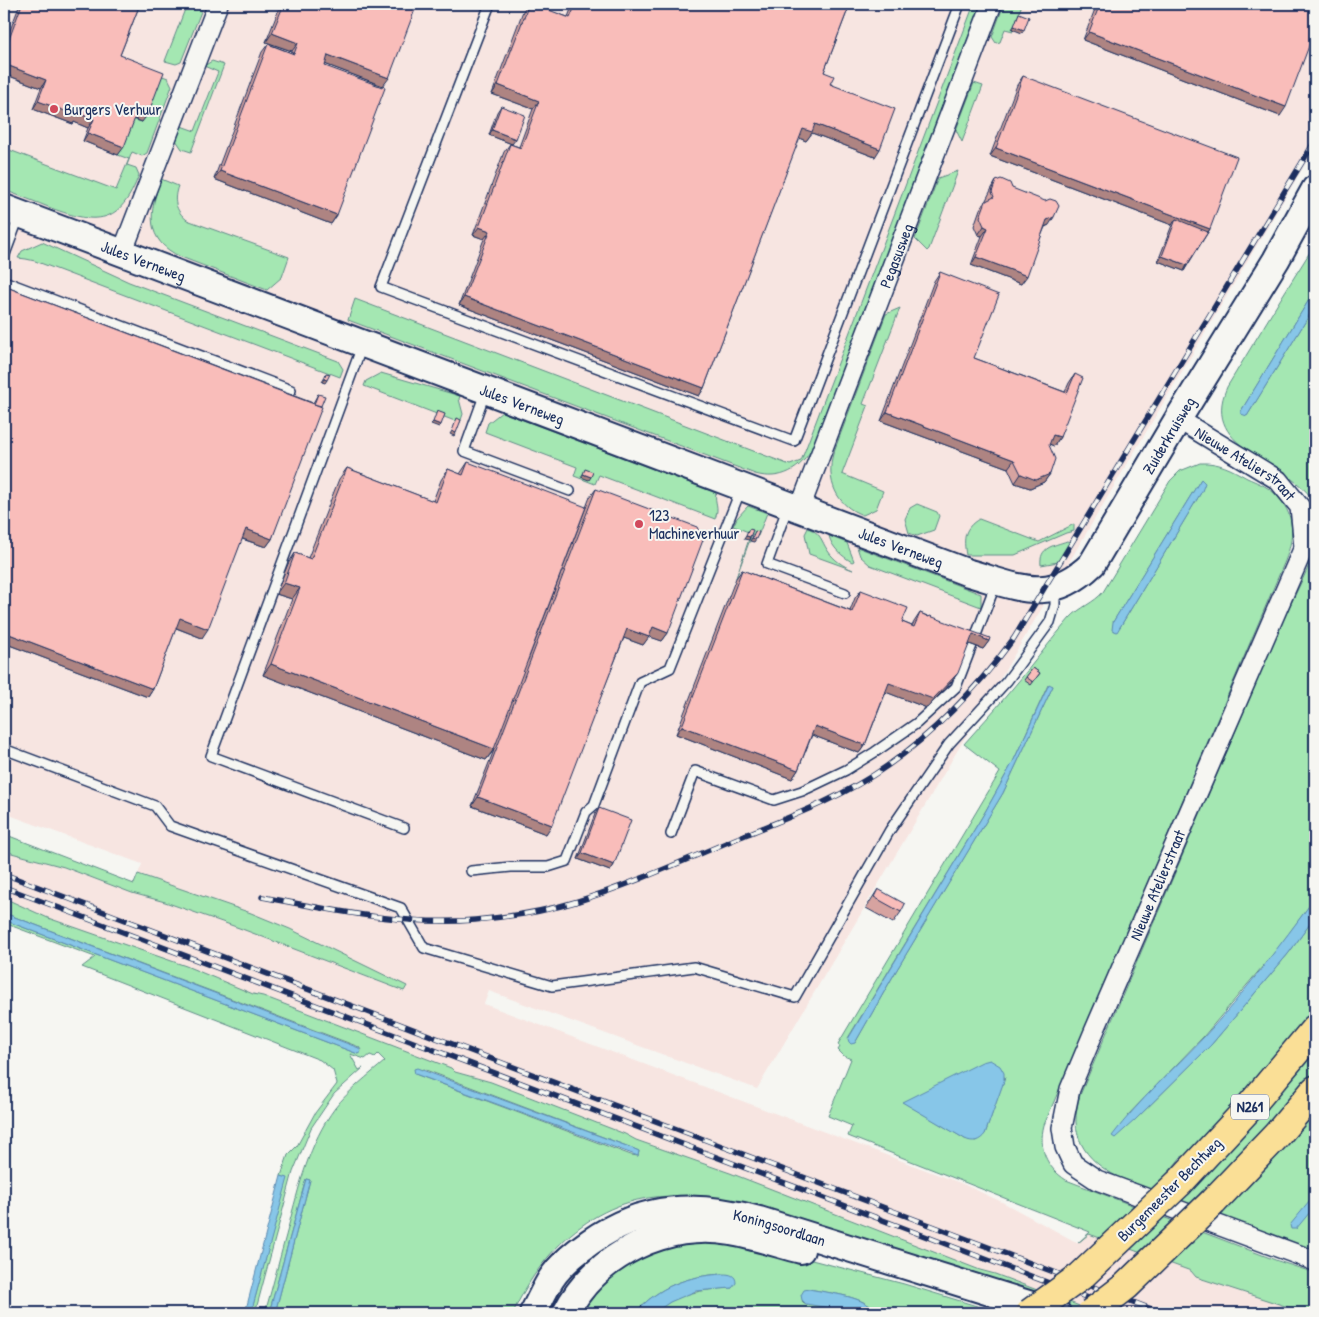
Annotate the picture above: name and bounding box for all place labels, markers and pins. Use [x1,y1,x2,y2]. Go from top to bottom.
place label: Burgers Verhuur [64,98,161,120]
marker: Burgers Verhuur [48,103,60,115]
place label: 123 Machineverhuur [649,504,740,544]
marker: 123 Machineverhuur [633,518,645,530]

